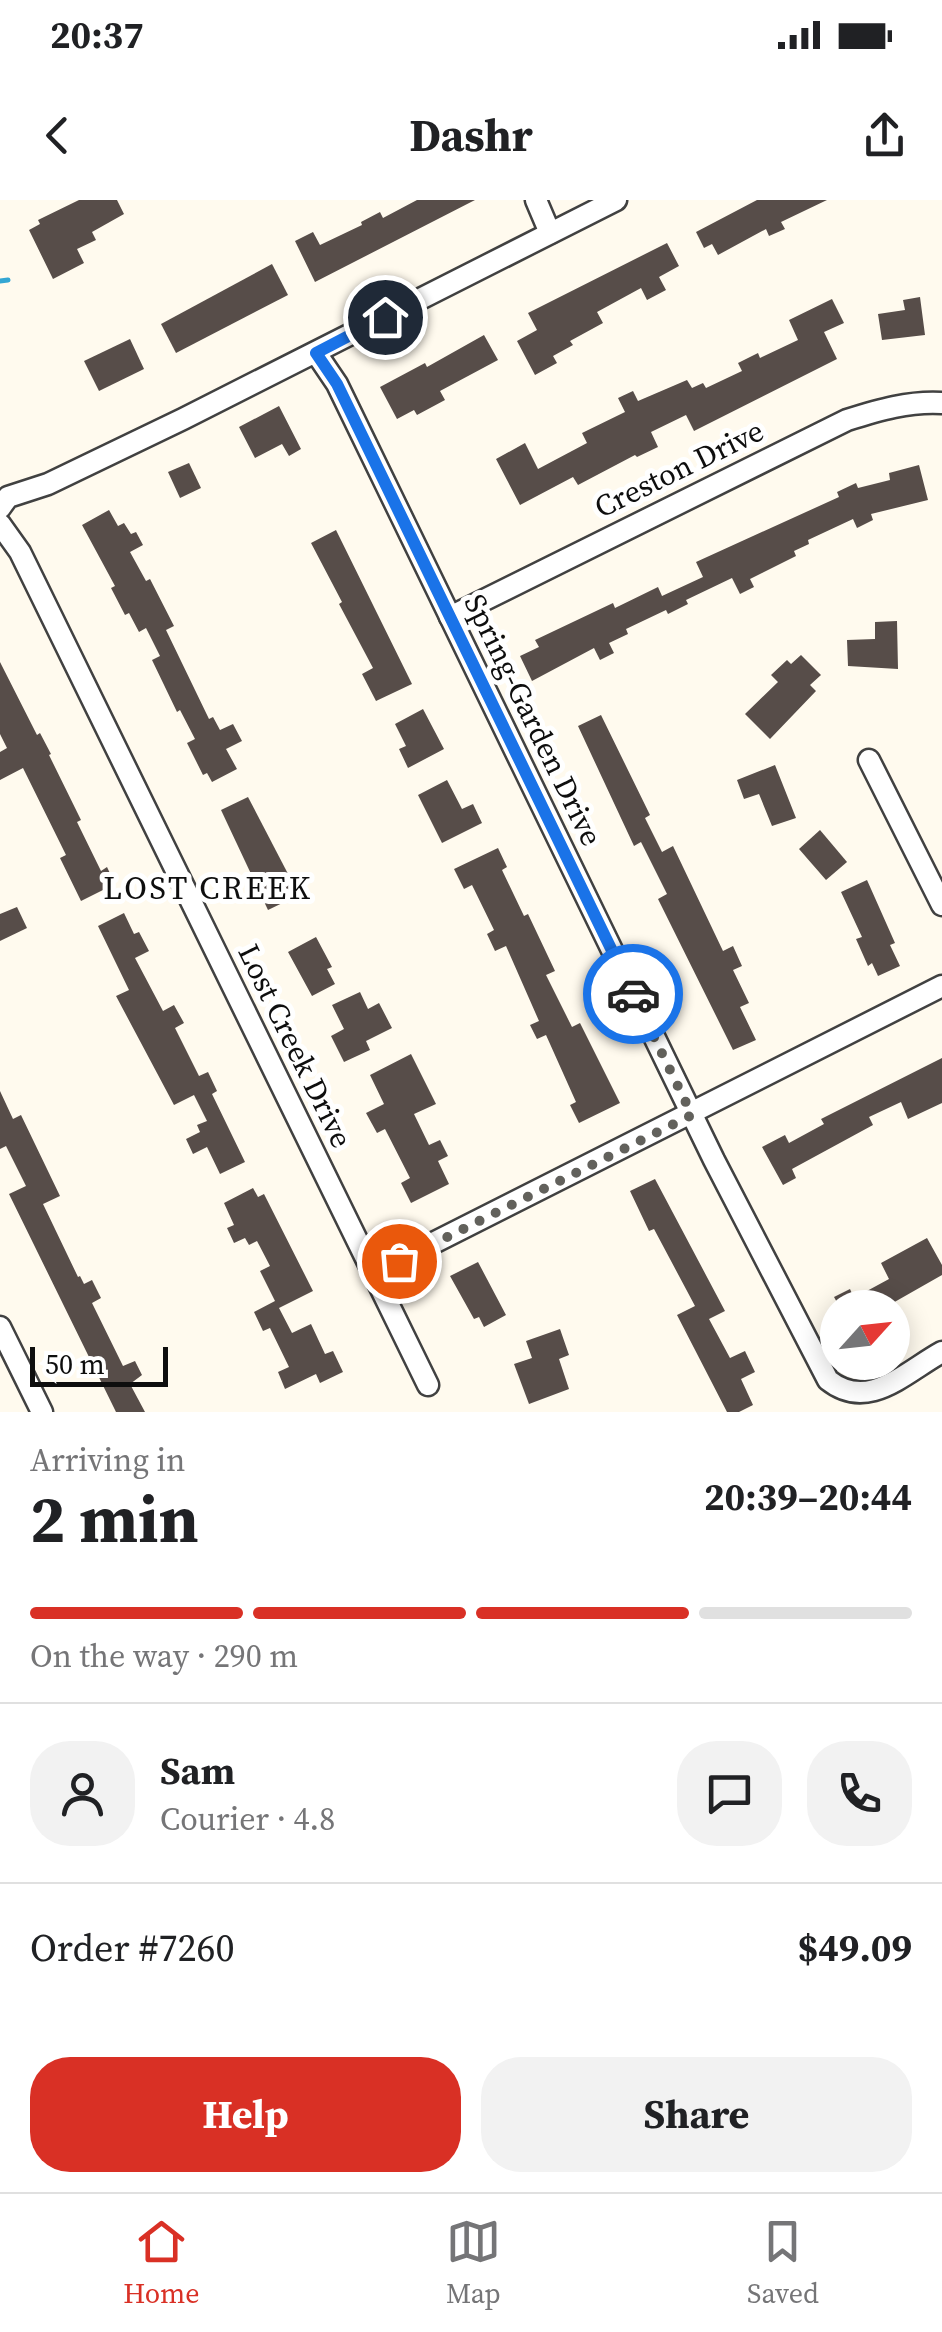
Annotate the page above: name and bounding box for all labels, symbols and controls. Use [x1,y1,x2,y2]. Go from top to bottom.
text: 20:37 [50,9,144,61]
text: Dashr [409,104,533,166]
icon: back [30,108,85,163]
icon: share [857,108,912,163]
pin [343,275,428,360]
icon: home [358,290,413,345]
street label: Creston Drive [587,410,770,527]
street label: Spring-Garden Drive [455,587,612,853]
district label: LOST CREEK [103,866,313,910]
street label: Lost Creek Drive [228,937,362,1154]
courier [583,944,683,1044]
icon: car [606,967,661,1022]
pin [357,1219,442,1304]
icon: bag [372,1234,427,1289]
north arrow [820,1290,910,1380]
map controls [820,1290,910,1380]
scale bar [30,1342,168,1386]
text: 50 m [45,1345,105,1383]
text: Arriving in [30,1438,185,1482]
text: 20:39–20:44 [704,1471,912,1523]
text: 2 min [30,1475,199,1564]
text: On the way · 290 m [30,1634,298,1678]
button: person [30,1741,135,1846]
button: chat [677,1741,782,1846]
button: phone [807,1741,912,1846]
text: Sam [160,1745,235,1797]
text: Courier · 4.8 [160,1797,335,1841]
text: Order #7260 [30,1922,234,1974]
text: $49.09 [798,1922,912,1974]
button: Help [30,2057,461,2172]
button: Share [481,2057,912,2172]
tab: Home [123,2214,200,2312]
tab: Map [446,2214,501,2312]
tab: Saved [747,2214,819,2312]

